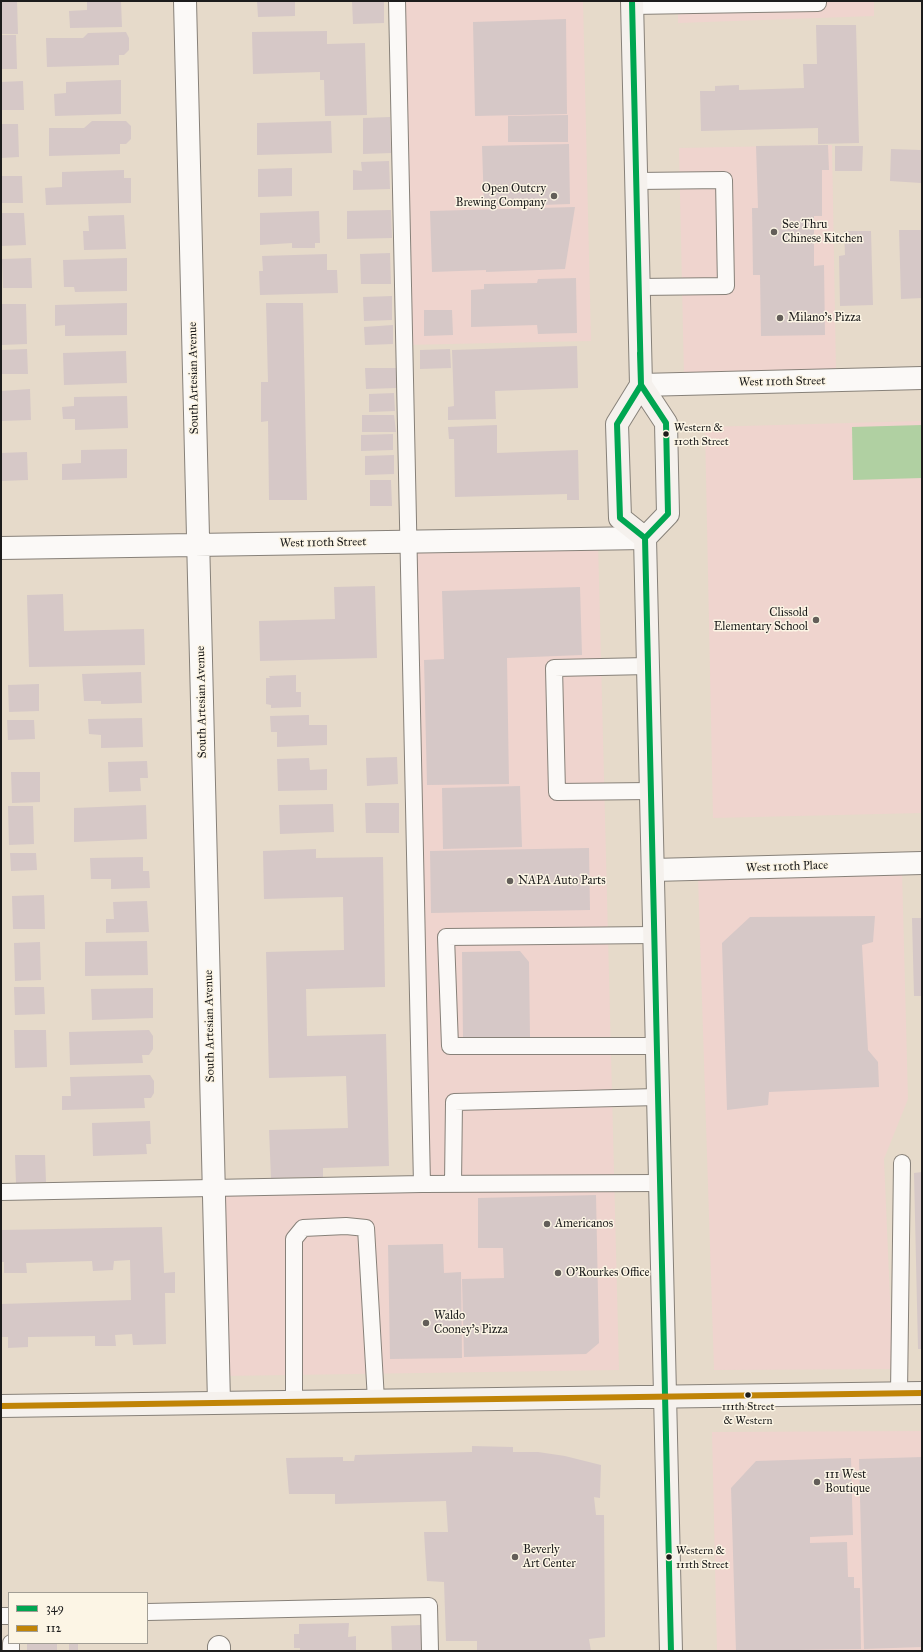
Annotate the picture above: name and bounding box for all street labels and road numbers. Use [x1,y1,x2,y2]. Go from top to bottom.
street label: South Artesian Avenue [186,322,202,434]
street label: West 110th Street [738,374,826,390]
street label: West 110th Street [279,535,367,551]
street label: South Artesian Avenue [194,646,210,758]
street label: West 110th Place [746,858,828,876]
street label: South Artesian Avenue [202,970,218,1082]

